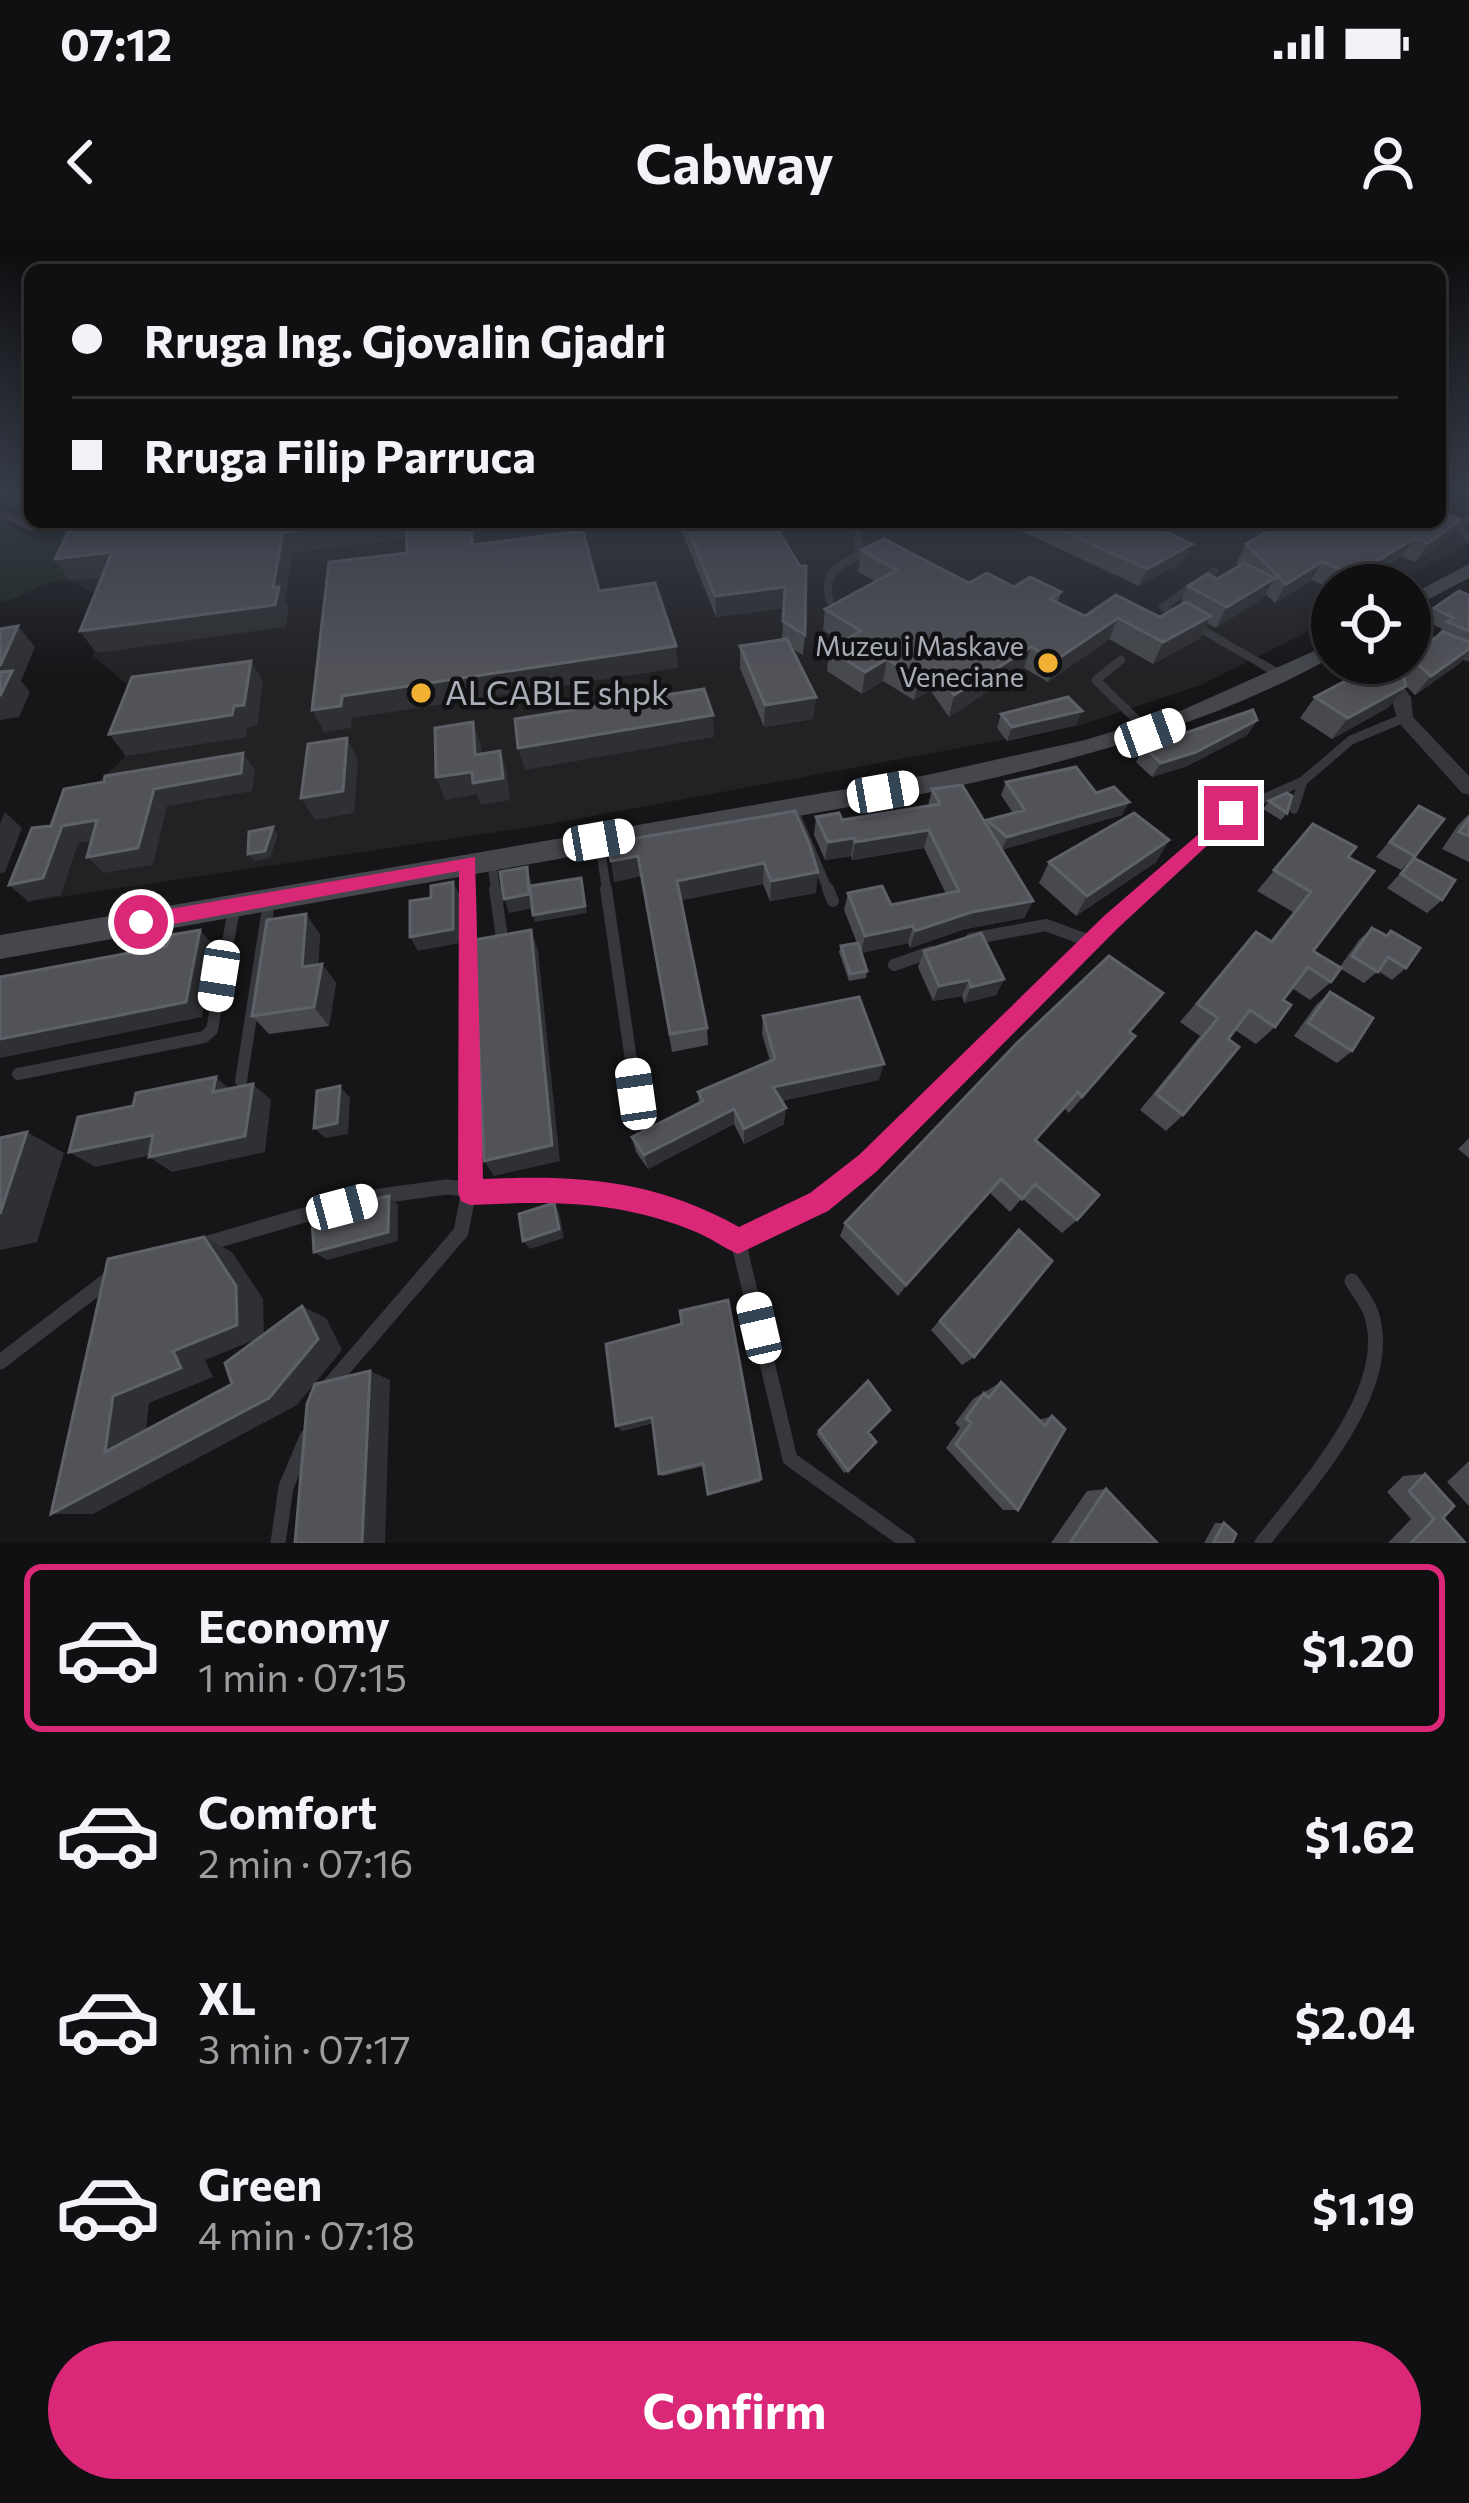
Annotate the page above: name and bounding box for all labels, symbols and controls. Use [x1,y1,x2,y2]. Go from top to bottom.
text: 07:12 [60,15,172,70]
icon: back [48,129,114,195]
text: Cabway [635,129,834,195]
icon: person [1355,129,1421,195]
text: Rruga Ing. Gjovalin Gjadri [144,312,666,367]
text: Rruga Filip Parruca [144,427,536,482]
map controls [1311,564,1431,684]
button: locate [1311,564,1431,684]
place label: Muzeu i Maskave Veneciane [815,629,1024,693]
marker: Muzeu i Maskave Veneciane [1035,650,1061,676]
place label: ALCABLE shpk [445,671,669,712]
marker: ALCABLE shpk [408,680,434,706]
car [1110,704,1190,762]
car [844,768,922,816]
route end [1204,786,1258,840]
car [560,816,638,864]
route start [114,895,168,949]
car [196,938,242,1014]
car [613,1056,659,1132]
car [303,1180,381,1234]
car [733,1289,785,1367]
icon: car [54,1594,162,1702]
text: Economy [198,1597,390,1652]
text: $1.20 [1302,1621,1415,1676]
text: 1 min · 07:15 [198,1652,407,1700]
icon: car [54,1780,162,1888]
text: Comfort [198,1783,377,1838]
text: $1.62 [1304,1807,1415,1862]
text: 2 min · 07:16 [198,1838,413,1886]
icon: car [54,1966,162,2074]
text: XL [198,1969,256,2024]
text: $2.04 [1295,1993,1415,2048]
text: 3 min · 07:17 [198,2024,411,2072]
icon: car [54,2152,162,2260]
text: Green [198,2155,322,2210]
text: $1.19 [1312,2179,1415,2234]
text: 4 min · 07:18 [198,2210,415,2258]
button: Confirm [48,2341,1421,2479]

